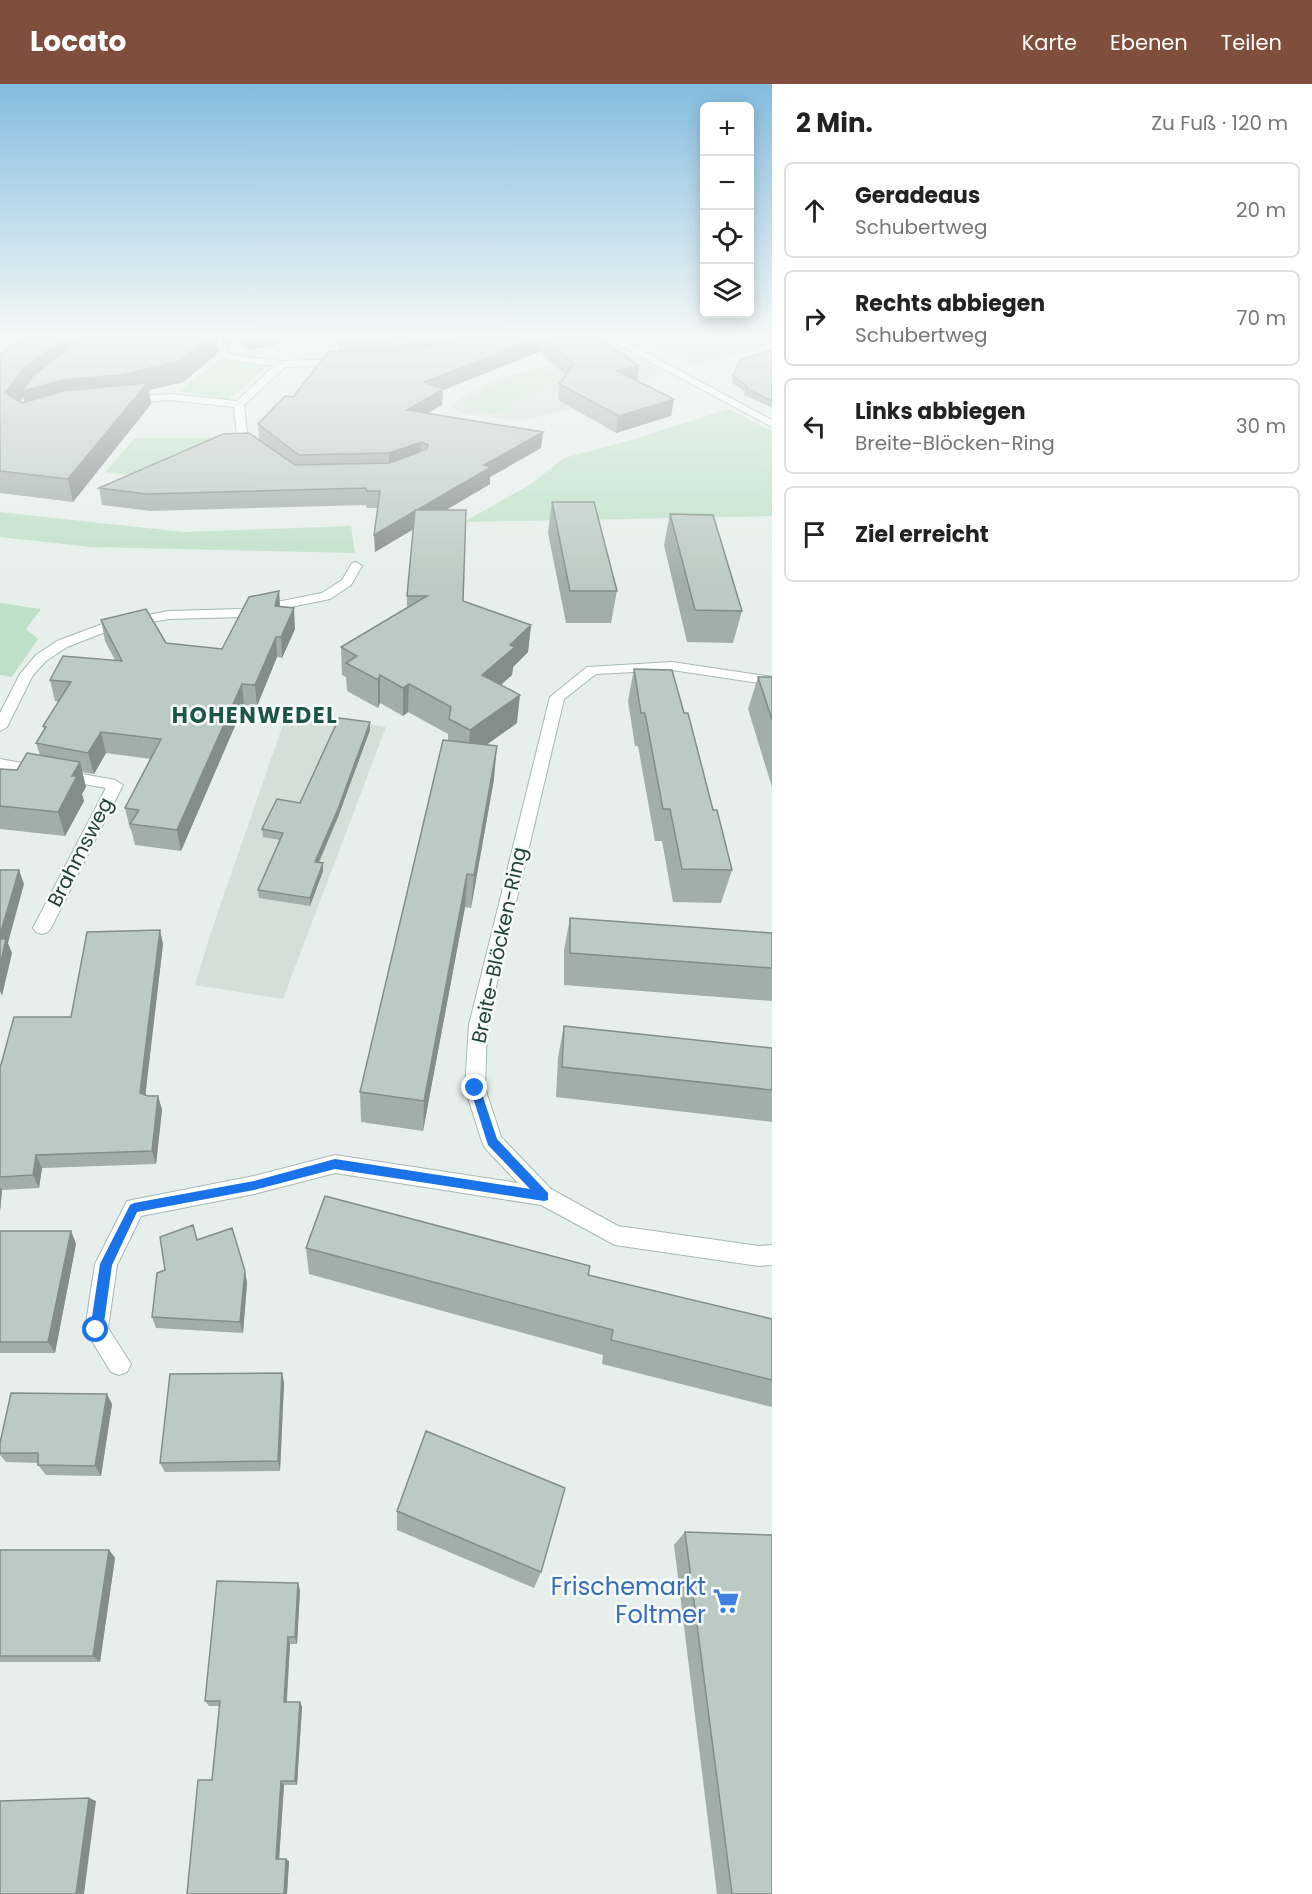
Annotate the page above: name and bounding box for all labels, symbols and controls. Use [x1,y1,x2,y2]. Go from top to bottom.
text: Locato [30,22,126,61]
text: Karte [1022,28,1077,57]
text: Ebenen [1110,28,1188,57]
text: Teilen [1221,28,1282,57]
map controls [700,102,754,318]
button: + [700,102,754,156]
text: 2 Min. [796,105,873,141]
text: Zu Fuß · 120 m [1151,109,1288,137]
button: − [700,156,754,210]
text: Geradeaus [855,180,980,211]
icon: ahead [798,194,831,227]
text: 20 m [1236,196,1286,224]
button: locate [700,210,754,264]
text: Schubertweg [855,213,987,241]
button: layers [700,264,754,318]
text: Rechts abbiegen [855,288,1045,319]
icon: right [798,302,831,335]
text: 70 m [1237,304,1286,332]
text: Schubertweg [855,321,987,349]
text: Links abbiegen [855,396,1026,427]
icon: left [798,410,831,443]
text: 30 m [1236,412,1286,440]
text: Breite-Blöcken-Ring [855,429,1055,457]
icon: arrive [798,518,831,551]
text: Ziel erreicht [855,519,989,550]
district label: HOHENWEDEL [172,700,338,731]
street label: Brahmsweg [40,792,120,912]
street label: Breite-Blöcken-Ring [465,844,533,1046]
route end [461,1074,487,1100]
route start [82,1316,108,1342]
place label: Frischemarkt Foltmer [551,1570,706,1631]
supermarket icon: Frischemarkt Foltmer [711,1586,741,1616]

